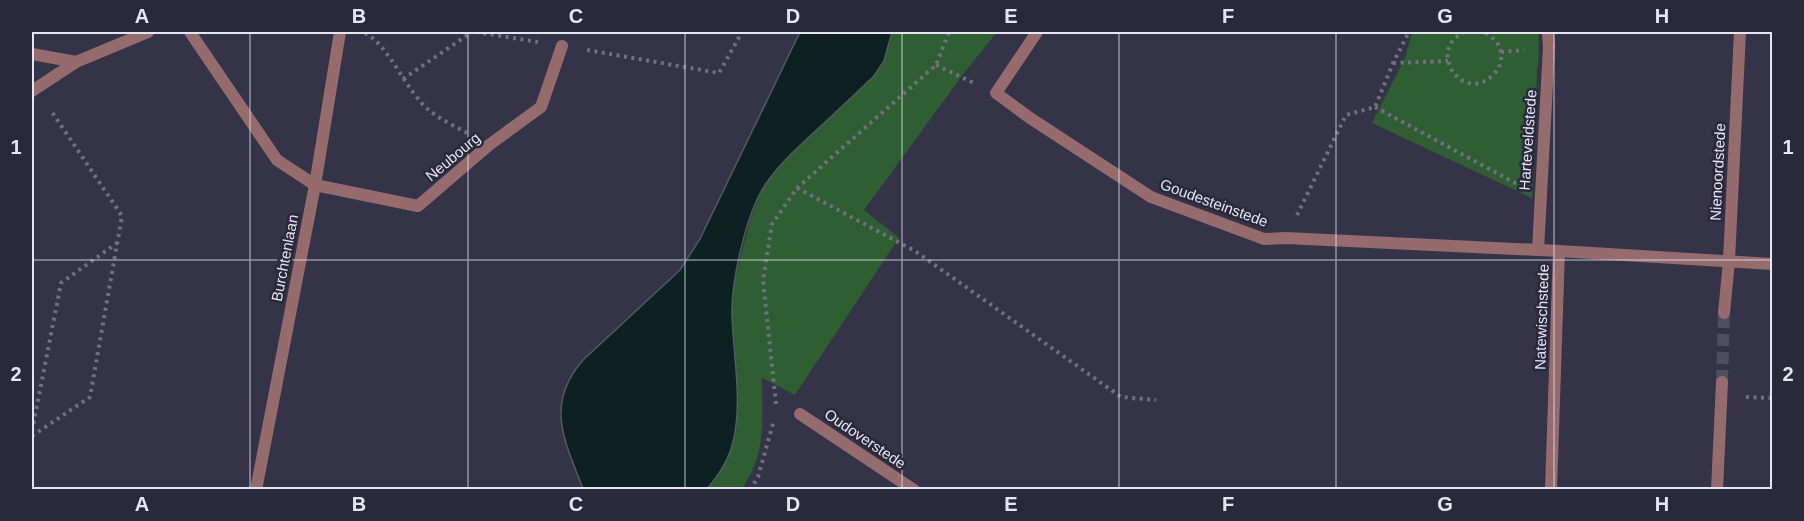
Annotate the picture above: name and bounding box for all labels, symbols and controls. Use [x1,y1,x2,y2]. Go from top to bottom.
text: A [135,5,149,27]
text: B [352,5,366,27]
text: C [569,5,583,27]
text: D [786,5,800,27]
text: E [1004,5,1018,27]
text: F [1222,5,1234,27]
text: G [1437,5,1453,27]
text: H [1655,5,1669,27]
street label: Harteveldstede [1516,89,1539,191]
street label: Nienoordstede [1706,123,1729,221]
street label: Neubourg [422,129,483,184]
text: 1 [10,136,22,158]
text: 1 [1782,136,1794,158]
street label: Goudesteinstede [1158,175,1270,230]
street label: Burchtenlaan [268,213,301,303]
street label: Natewischstede [1531,264,1552,370]
text: 2 [10,363,22,385]
text: 2 [1782,363,1794,385]
street label: Oudoverstede [821,405,909,472]
text: A [135,493,149,515]
text: B [352,493,366,515]
text: C [569,493,583,515]
text: D [786,493,800,515]
text: E [1004,493,1018,515]
text: F [1222,493,1234,515]
text: G [1437,493,1453,515]
text: H [1655,493,1669,515]

